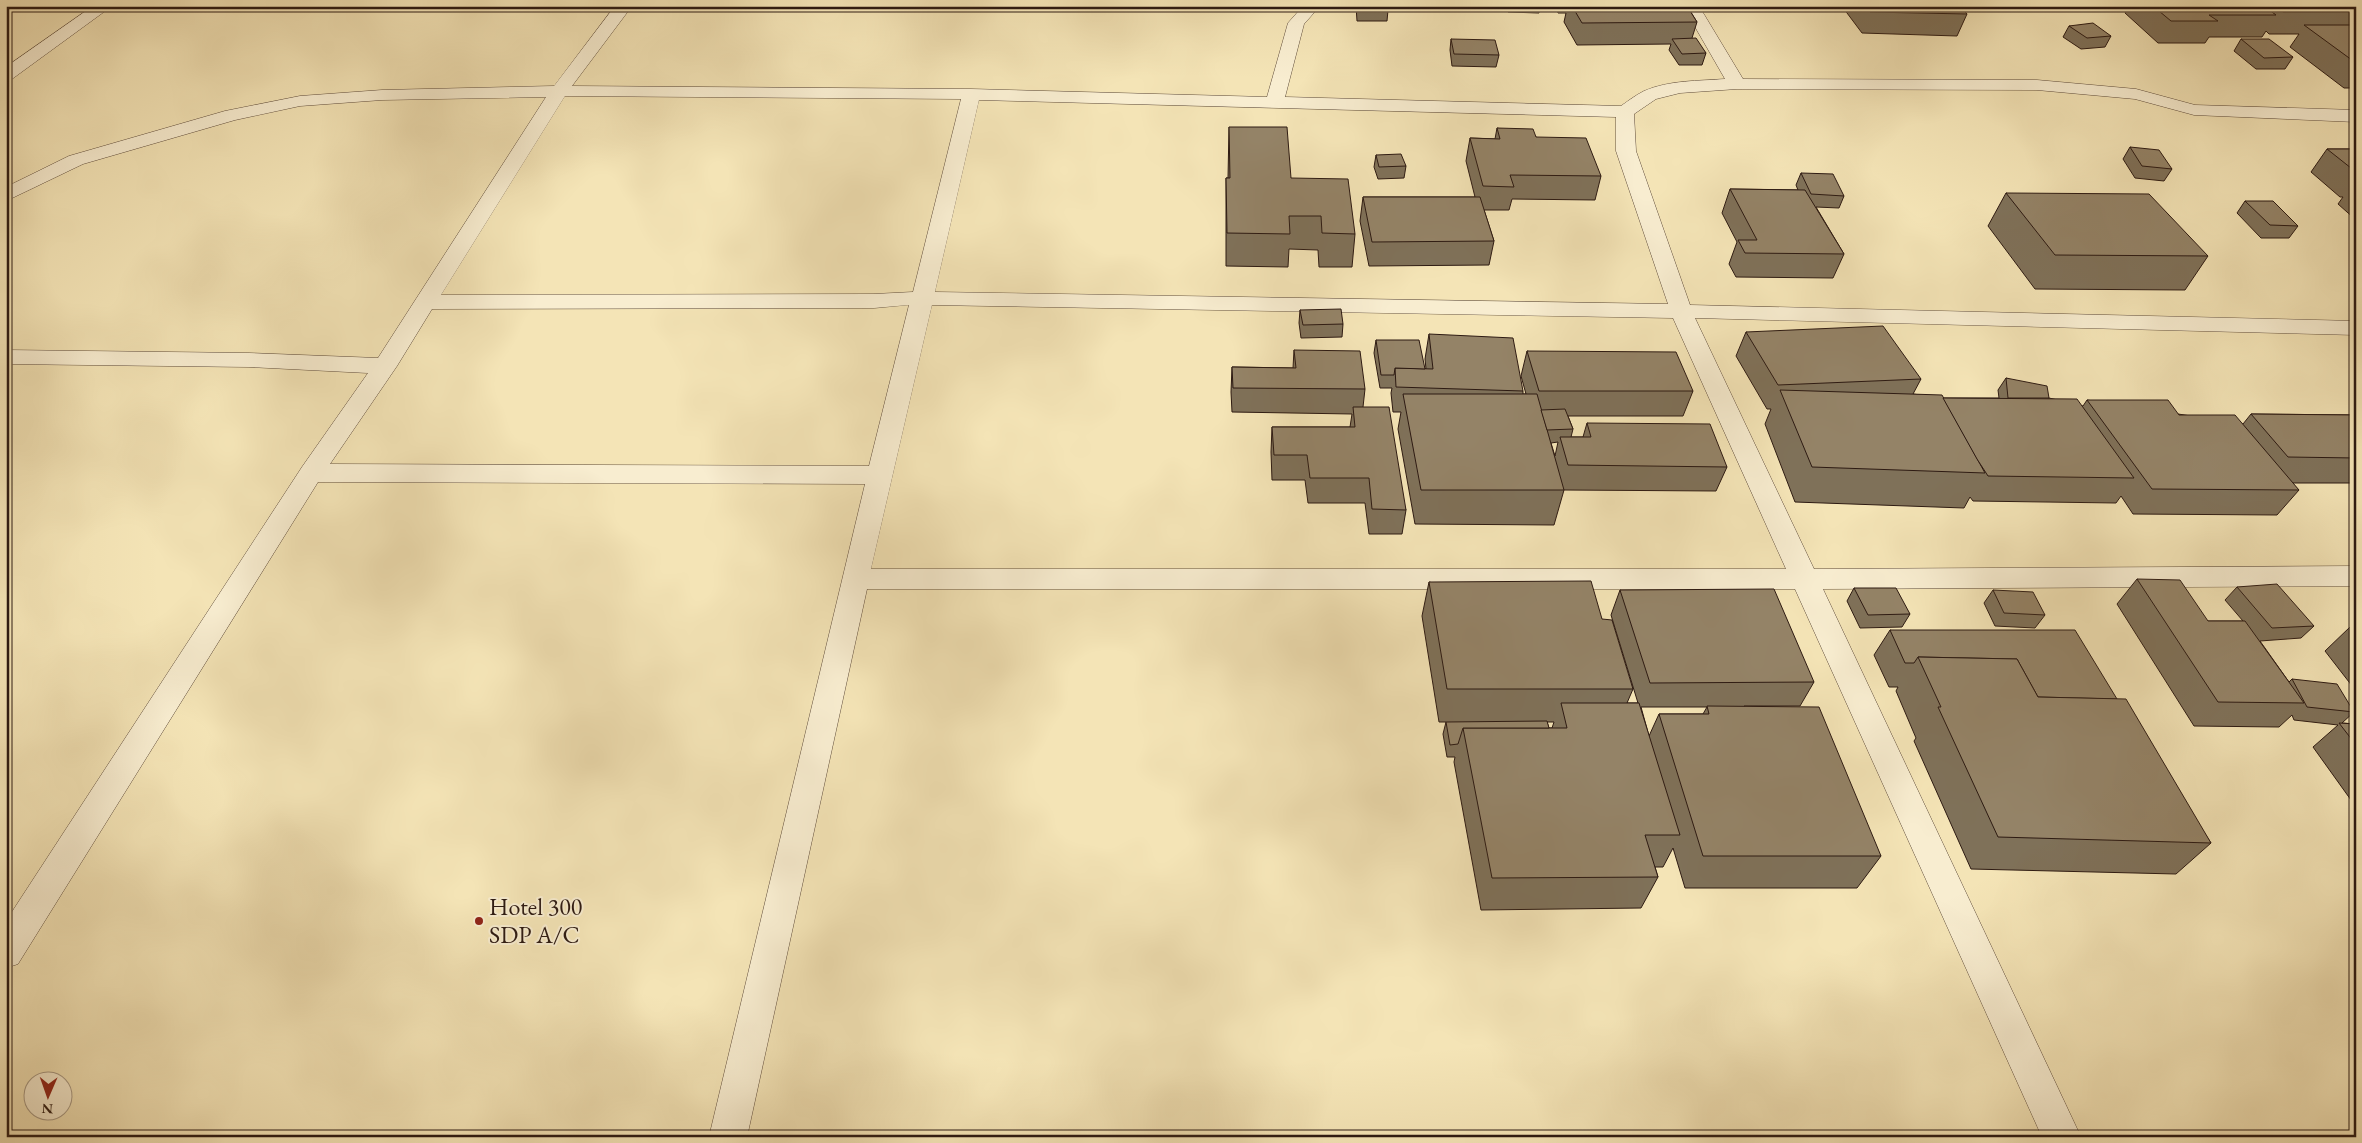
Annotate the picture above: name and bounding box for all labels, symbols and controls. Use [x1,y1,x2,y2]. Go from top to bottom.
place label: Hotel 300 SDP A/C [489,891,582,950]
marker: Hotel 300 SDP A/C [473,915,485,927]
north arrow [22,1070,72,1120]
text: N [41,1100,54,1118]

